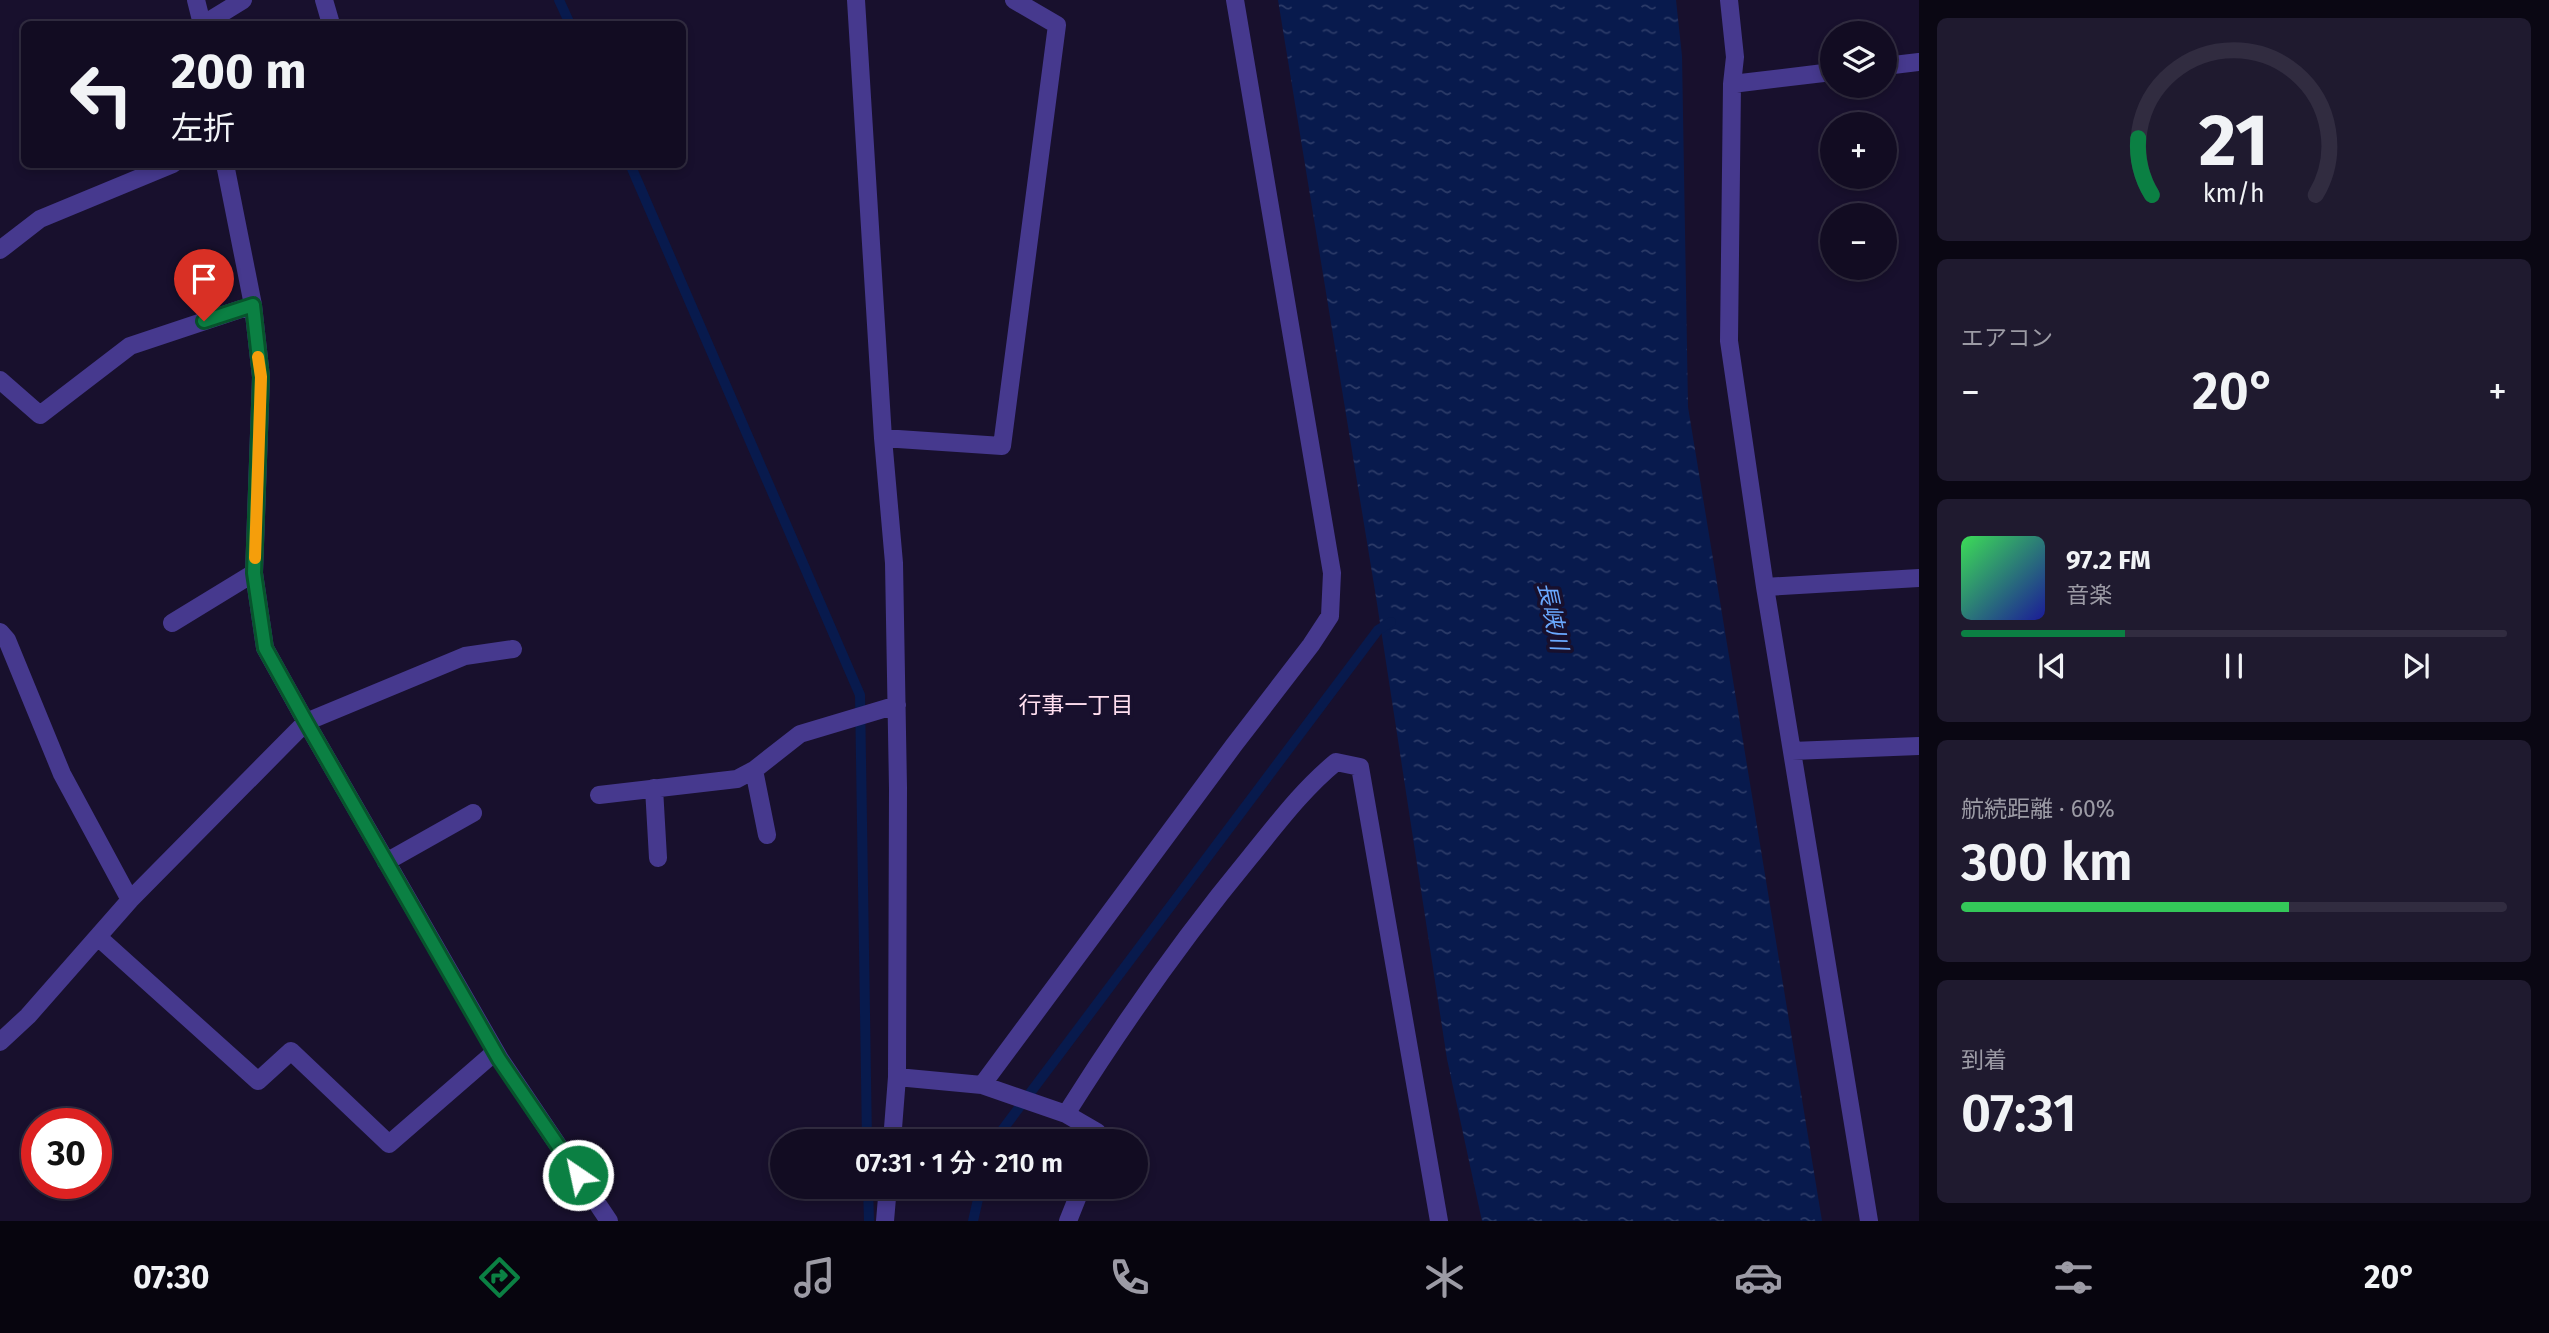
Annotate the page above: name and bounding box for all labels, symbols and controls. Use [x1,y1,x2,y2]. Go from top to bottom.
map controls [1820,21,1897,280]
button: layers [1820,21,1897,98]
text: 200 m [171,42,307,101]
icon: left [56,49,147,140]
text: 21 [2199,98,2269,185]
text: 左折 [171,109,235,147]
button: + [1820,112,1897,189]
text: km/h [2203,179,2265,209]
button: − [1820,203,1897,280]
pin [174,249,234,321]
icon: arrive [185,260,223,298]
text: エアコン [1961,324,2053,352]
text: 20° [2192,360,2276,423]
text: − [1961,369,1980,415]
text: + [2488,369,2507,415]
text: 97.2 FM [2066,545,2151,576]
water label: 長峡川 [1532,579,1574,656]
text: 音楽 [2066,581,2112,609]
icon: previous [2033,647,2071,685]
icon: pause [2215,647,2253,685]
icon: next [2397,647,2435,685]
district label: 行事一丁目 [1019,691,1134,719]
text: 航続距離 · 60% [1961,795,2115,823]
text: 300 km [1961,831,2133,894]
text: 到着 [1961,1046,2007,1074]
text: 07:31 [1961,1082,2077,1145]
speed limit sign: 30 [21,1108,112,1199]
position arrow [541,1138,615,1212]
text: 07:31 · 1 分 · 210 m [855,1148,1063,1179]
icon: directions [475,1253,524,1302]
icon: music [790,1253,839,1302]
icon: phone [1105,1253,1154,1302]
icon: climate [1420,1253,1469,1302]
icon: car [1734,1253,1783,1302]
icon: filters [2049,1253,2098,1302]
text: 07:30 [133,1258,210,1296]
text: 20° [2364,1258,2416,1296]

